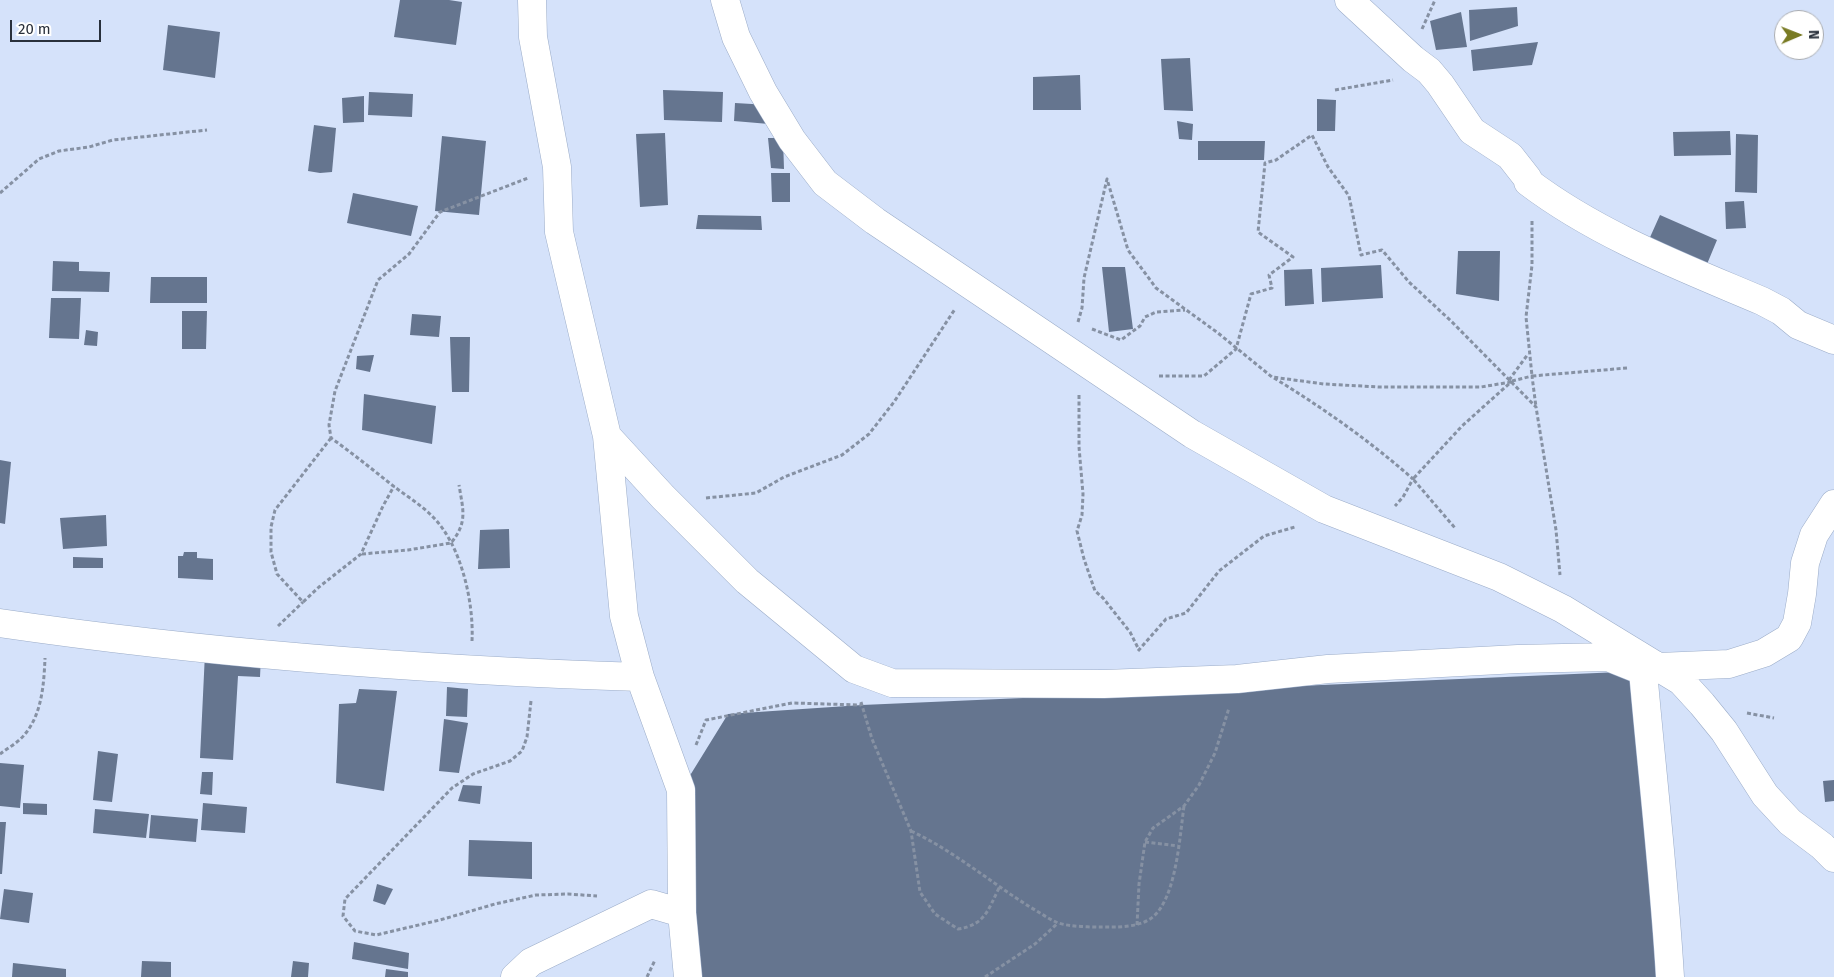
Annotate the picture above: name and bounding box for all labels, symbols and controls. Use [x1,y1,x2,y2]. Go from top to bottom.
scale bar [12,10,104,42]
north arrow [1774,10,1824,60]
text: 20 m [18,20,51,38]
text: N [1805,30,1822,40]

